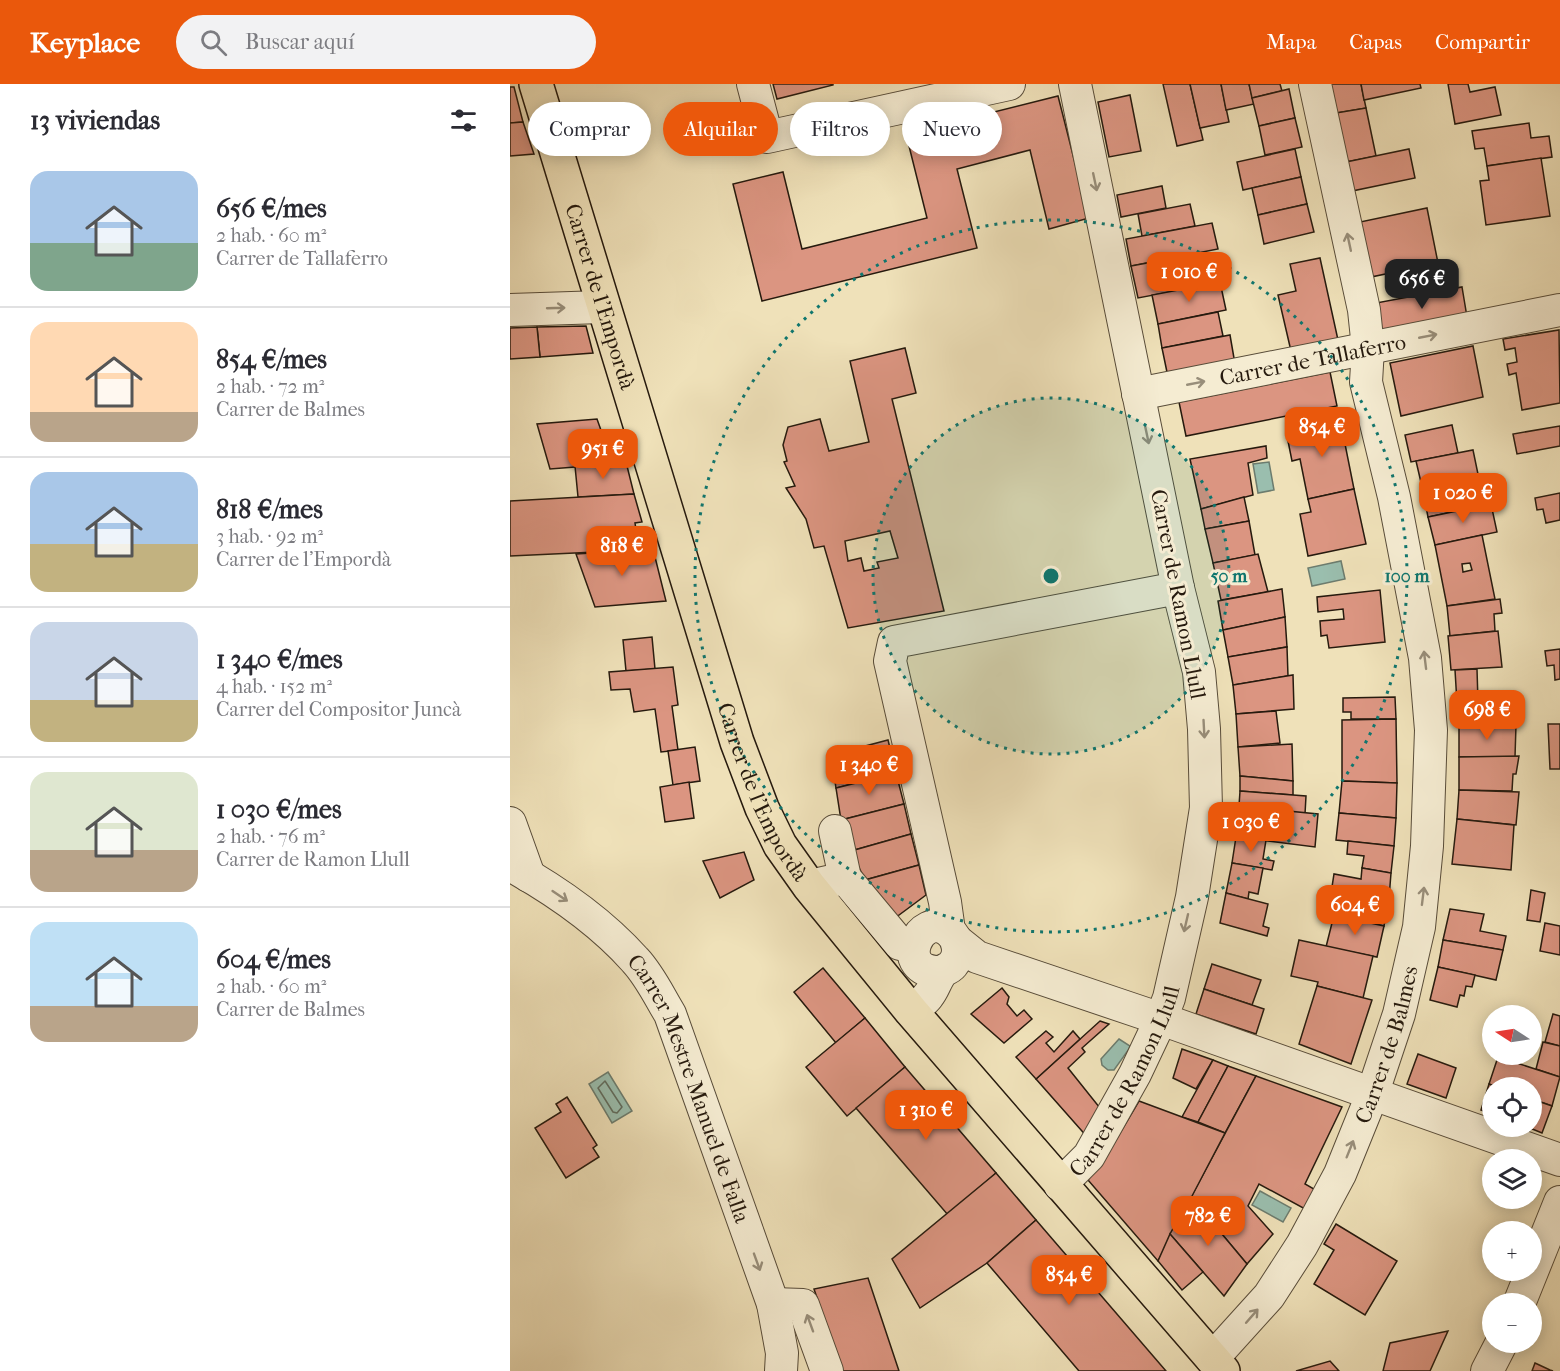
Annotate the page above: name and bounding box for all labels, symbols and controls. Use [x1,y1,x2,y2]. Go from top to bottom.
search box [176,15,596,69]
text: Keyplace [30,26,140,59]
icon: search [197,26,230,59]
text: Buscar aquí [245,29,354,55]
text: Mapa [1266,30,1316,54]
text: Capas [1349,30,1402,54]
text: Compartir [1435,30,1530,54]
chip: Comprar [528,102,651,156]
chip: Alquilar [663,102,778,156]
chip: Filtros [790,102,890,156]
chip: Nuevo [902,102,1002,156]
icon: filters [447,104,480,137]
text: 13 viviendas [30,105,160,136]
one-way arrow [1090,172,1101,192]
text: 656 €/mes [216,193,327,224]
icon: home [78,195,150,267]
street label: Carrer de l'Empordà [559,201,641,393]
text: 2 hab. · 60 m² [216,224,326,247]
one-way arrow [1343,233,1355,252]
text: Carrer de Tallaferro [216,247,388,270]
pin: 1 010 € [1134,252,1244,303]
pin: 656 € [1380,259,1464,310]
text: 1 010 € [1161,260,1217,283]
text: 656 € [1399,267,1445,290]
one-way arrow [546,303,566,314]
street label: Carrer de Tallaferro [1217,329,1408,391]
one-way arrow [1418,330,1437,341]
text: 854 €/mes [216,344,327,375]
icon: home [78,346,150,418]
text: 2 hab. · 72 m² [216,375,324,398]
one-way arrow [1185,377,1205,388]
text: Carrer de Balmes [216,398,365,421]
pin: 854 € [1280,407,1364,458]
text: 854 € [1299,415,1345,438]
one-way arrow [1142,425,1153,445]
pin: 951 € [561,429,645,480]
text: 951 € [582,437,624,460]
pin: 1 020 € [1408,473,1518,524]
text: 1 020 € [1433,481,1493,504]
street label: Carrer de Ramon Llull [1145,487,1211,701]
text: 818 €/mes [216,494,323,525]
icon: home [78,496,150,568]
text: 3 hab. · 92 m² [216,525,323,548]
pin: 818 € [580,526,664,577]
text: 818 € [600,534,644,557]
text: Carrer de l'Empordà [216,548,391,571]
centre of rings [1041,566,1061,586]
text: 50 m [1211,566,1248,587]
text: 100 m [1384,566,1431,587]
text: 1 340 €/mes [216,644,343,675]
icon: home [78,646,150,718]
one-way arrow [1419,650,1430,670]
text: 4 hab. · 152 m² [216,675,332,698]
pin: 698 € [1445,690,1529,741]
text: Carrer del Compositor Juncà [216,698,461,721]
text: 698 € [1463,698,1511,721]
street label: Carrer de l'Empordà [712,700,814,887]
one-way arrow [1199,719,1210,739]
pin: 1 340 € [814,745,924,796]
text: 1 340 € [840,753,898,776]
text: 1 030 €/mes [216,794,342,825]
icon: home [78,796,150,868]
pin: 1 030 € [1196,802,1306,853]
text: 1 030 € [1222,810,1280,833]
text: 2 hab. · 76 m² [216,825,325,848]
text: Carrer de Ramon Llull [216,848,410,871]
pin: 604 € [1313,885,1397,936]
one-way arrow [1417,887,1428,907]
one-way arrow [551,890,567,902]
text: 604 € [1330,893,1380,916]
one-way arrow [1180,913,1192,932]
text: 604 €/mes [216,944,331,975]
icon: home [78,946,150,1018]
street label: Carrer Mestre Manuel de Falla [622,949,755,1227]
street label: Carrer de Balmes [1350,963,1424,1128]
text: 2 hab. · 60 m² [216,975,326,998]
street label: Carrer de Ramon Llull [1064,983,1185,1183]
text: Carrer de Balmes [216,998,365,1021]
north arrow [1482,1005,1542,1065]
map controls [1482,1005,1542,1353]
button: locate [1482,1077,1542,1137]
pin: 1 310 € [871,1090,981,1141]
text: 1 310 € [899,1098,953,1121]
one-way arrow [1345,1140,1356,1158]
button: layers [1482,1149,1542,1209]
pin: 782 € [1166,1196,1250,1247]
text: 782 € [1185,1204,1231,1227]
button: + [1482,1221,1542,1281]
one-way arrow [753,1252,764,1271]
pin: 854 € [1027,1255,1111,1306]
text: 854 € [1046,1263,1092,1286]
button: − [1482,1293,1542,1353]
one-way arrow [1245,1309,1259,1324]
one-way arrow [804,1315,815,1333]

